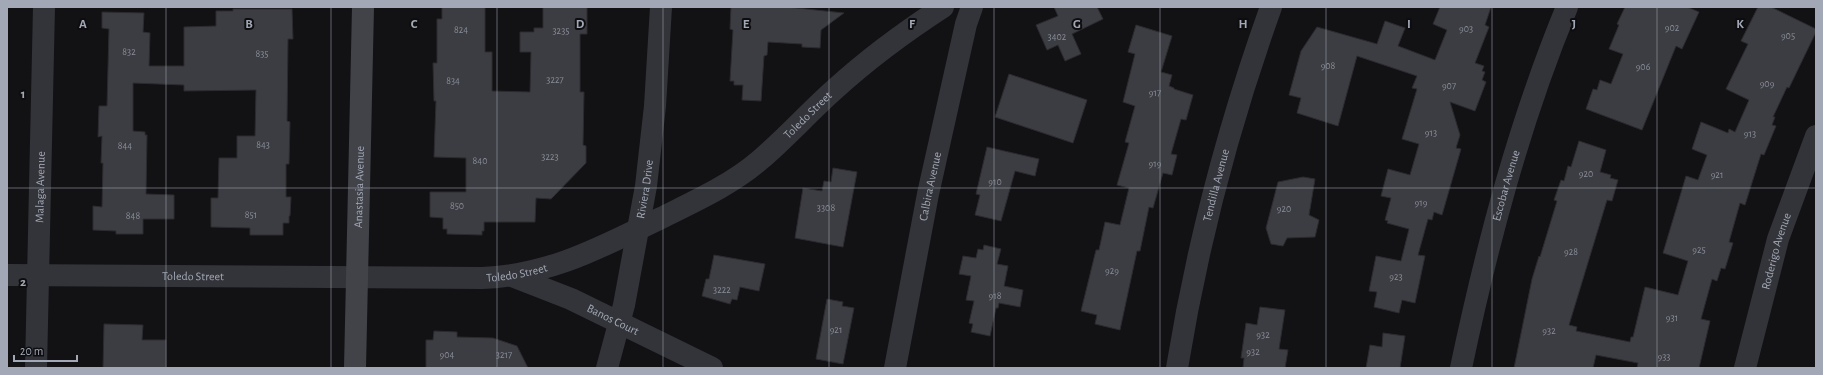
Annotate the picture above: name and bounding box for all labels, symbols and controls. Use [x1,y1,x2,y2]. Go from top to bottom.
text: A [79,18,87,31]
text: B [245,18,253,31]
text: C [411,18,418,31]
text: D [576,18,585,31]
text: E [743,18,750,31]
text: F [909,18,916,31]
text: G [1073,18,1081,31]
text: H [1238,18,1248,31]
text: I [1407,18,1411,31]
text: J [1572,18,1576,31]
text: K [1736,18,1744,31]
house number: 902 [1665,23,1680,33]
house number: 903 [1459,24,1473,34]
house number: 824 [454,25,468,35]
house number: 3235 [553,26,569,36]
house number: 905 [1781,31,1795,41]
house number: 3402 [1048,32,1067,42]
house number: 832 [122,47,136,57]
house number: 835 [255,49,269,59]
house number: 908 [1321,61,1336,71]
house number: 906 [1636,62,1651,72]
house number: 3227 [546,75,564,85]
house number: 834 [446,76,460,86]
house number: 909 [1760,79,1775,89]
house number: 907 [1442,81,1456,91]
text: 1 [21,88,25,101]
house number: 917 [1149,88,1161,98]
street label: Toledo Street [781,89,834,141]
house number: 913 [1425,128,1437,138]
house number: 913 [1744,129,1756,139]
house number: 843 [256,140,270,150]
house number: 844 [118,141,132,151]
street label: Anastasia Avenue [352,146,366,228]
street label: Tendilla Avenue [1201,148,1231,223]
street label: Escobar Avenue [1490,148,1522,222]
street label: Malaga Avenue [33,151,47,223]
street label: Calbira Avenue [917,151,943,222]
house number: 3223 [541,152,559,162]
house number: 840 [473,156,487,166]
street label: Riviera Drive [634,159,655,220]
house number: 919 [1149,159,1162,169]
house number: 920 [1579,169,1593,179]
house number: 921 [1711,170,1723,180]
house number: 910 [988,177,1002,187]
house number: 919 [1415,198,1428,208]
house number: 850 [450,201,464,211]
house number: 3308 [817,203,835,213]
house number: 920 [1277,204,1291,214]
house number: 851 [245,210,257,220]
house number: 848 [126,211,140,221]
street label: Roderigo Avenue [1759,211,1793,291]
house number: 925 [1692,245,1706,255]
house number: 928 [1564,247,1578,257]
street label: Toledo Street [486,261,549,284]
house number: 929 [1105,266,1119,276]
street label: Toledo Street [162,270,224,282]
house number: 923 [1389,272,1403,282]
text: 2 [20,276,26,289]
house number: 3222 [713,285,731,295]
house number: 918 [989,291,1002,301]
street label: Banos Court [585,302,641,337]
house number: 931 [1666,313,1678,323]
house number: 921 [830,325,842,335]
house number: 932 [1542,326,1556,336]
house number: 932 [1256,330,1270,340]
scale bar [14,337,77,363]
text: 20 m [20,345,43,357]
house number: 932 [1246,347,1260,357]
house number: 904 [440,350,455,360]
house number: 3217 [496,350,512,360]
house number: 933 [1658,352,1670,362]

